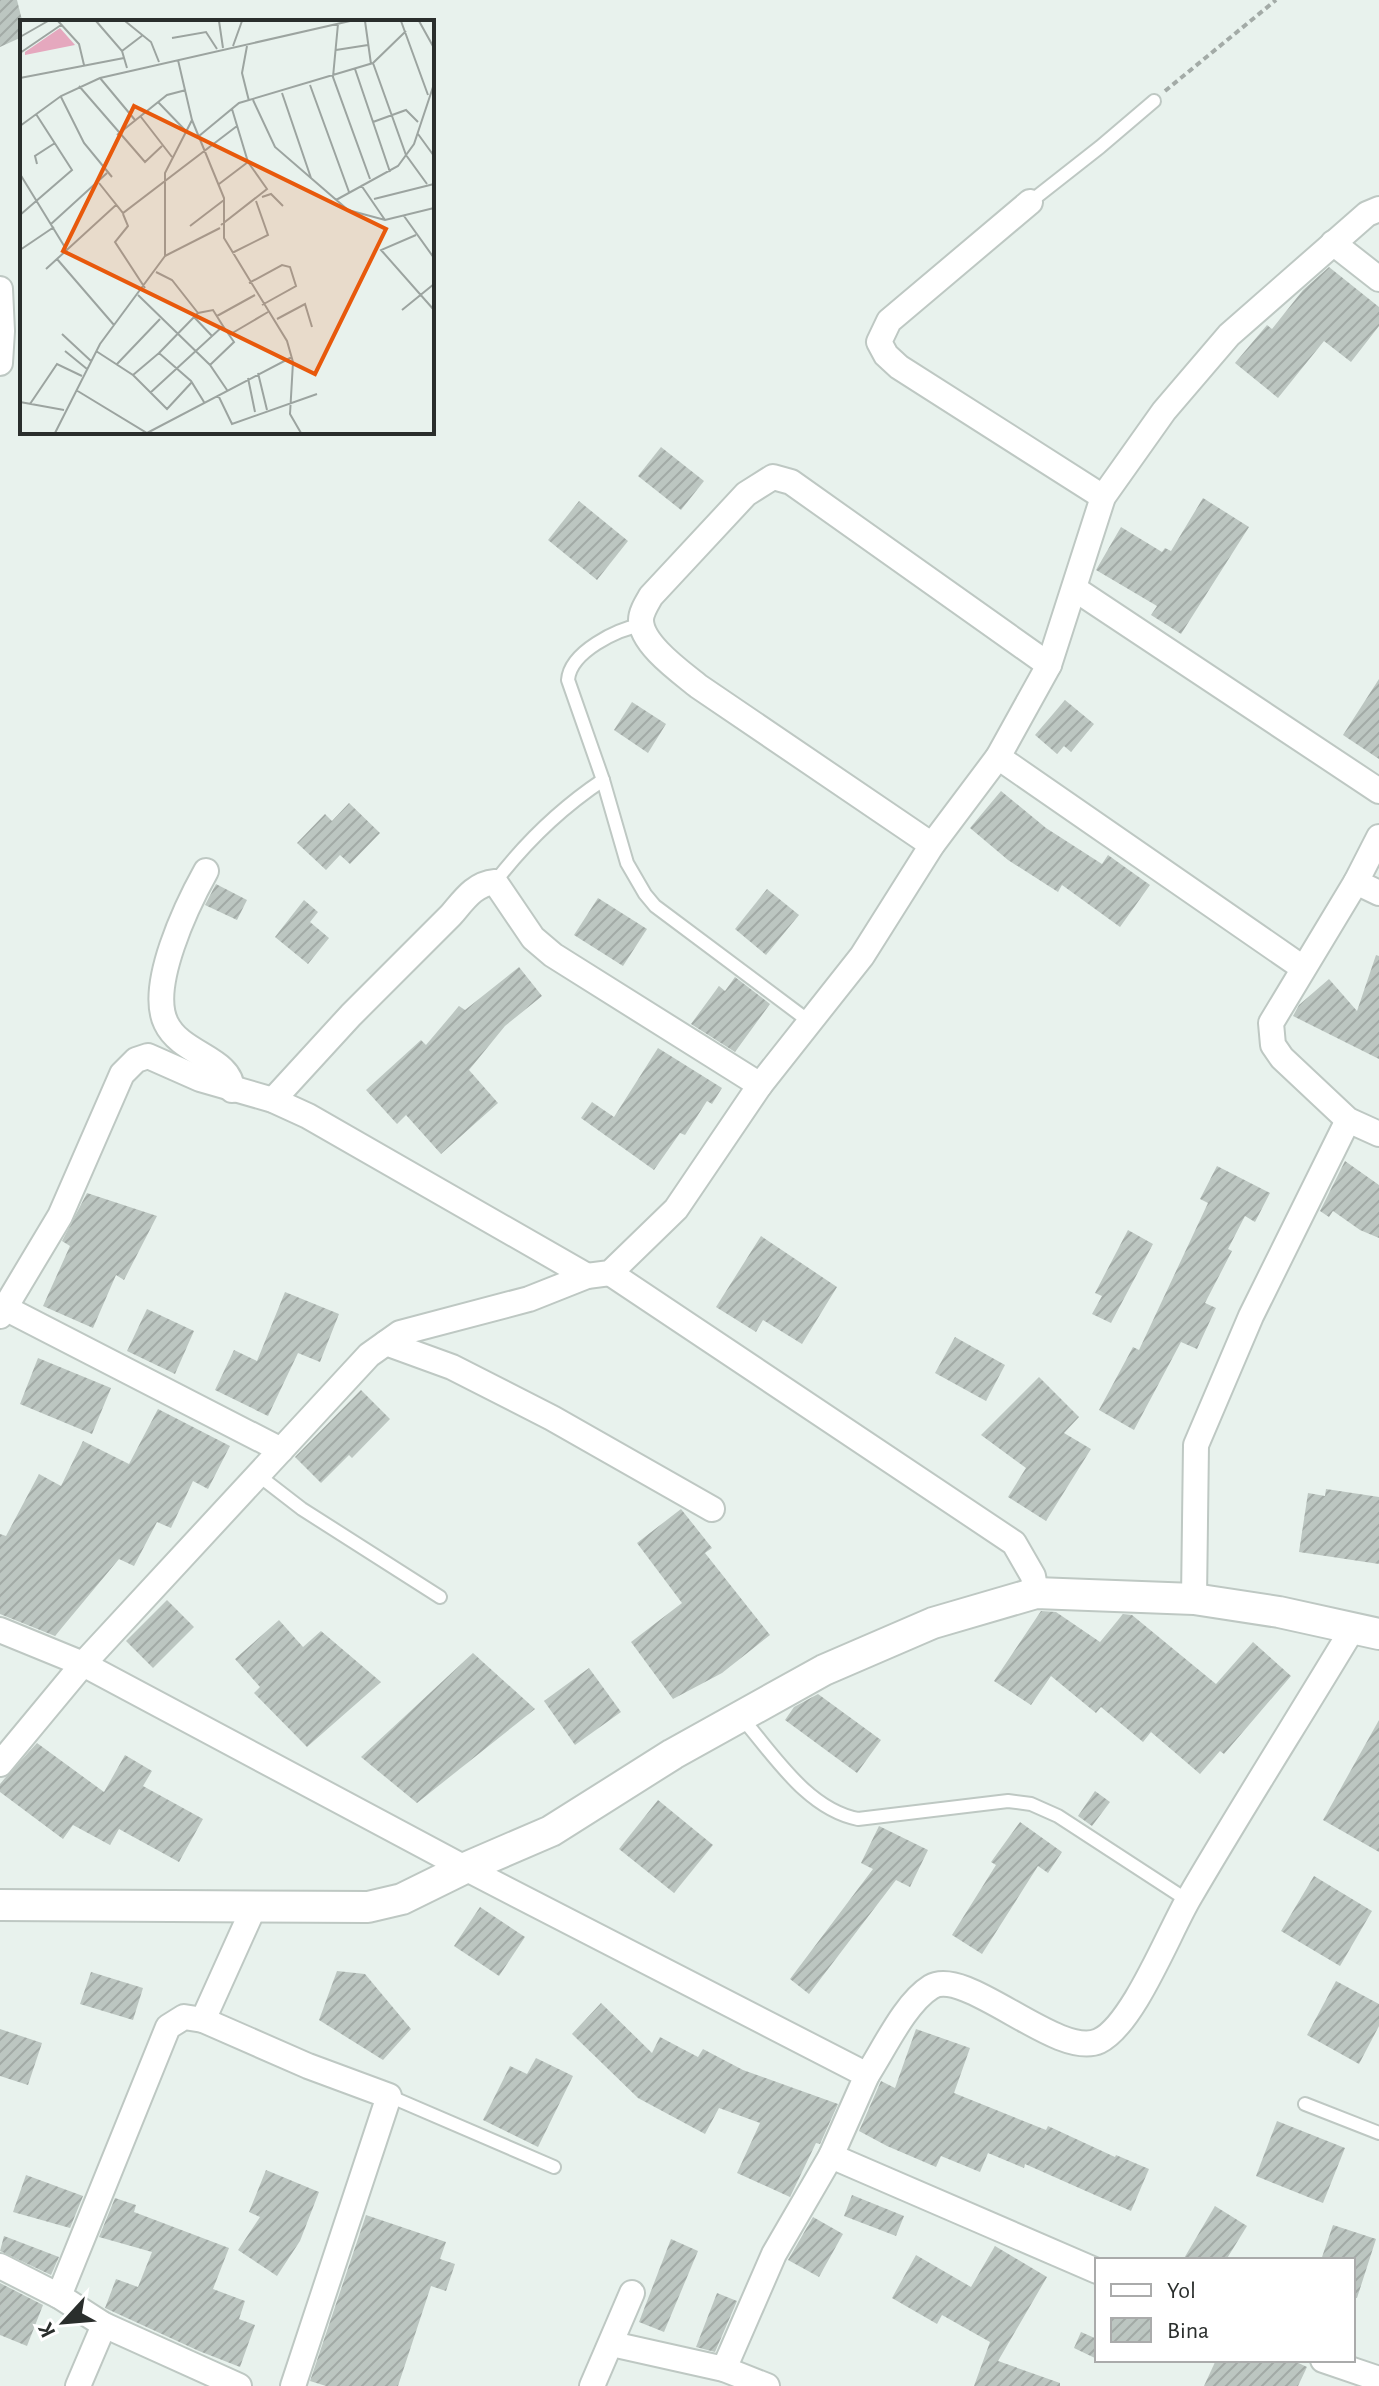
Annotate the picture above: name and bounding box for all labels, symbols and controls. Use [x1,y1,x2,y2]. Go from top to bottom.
inset map [20,20,434,434]
legend [1095,2258,1355,2362]
text: Yol [1167,2279,1196,2303]
north arrow [24,2282,104,2362]
text: K [34,2319,60,2341]
text: Bina [1167,2319,1209,2343]

